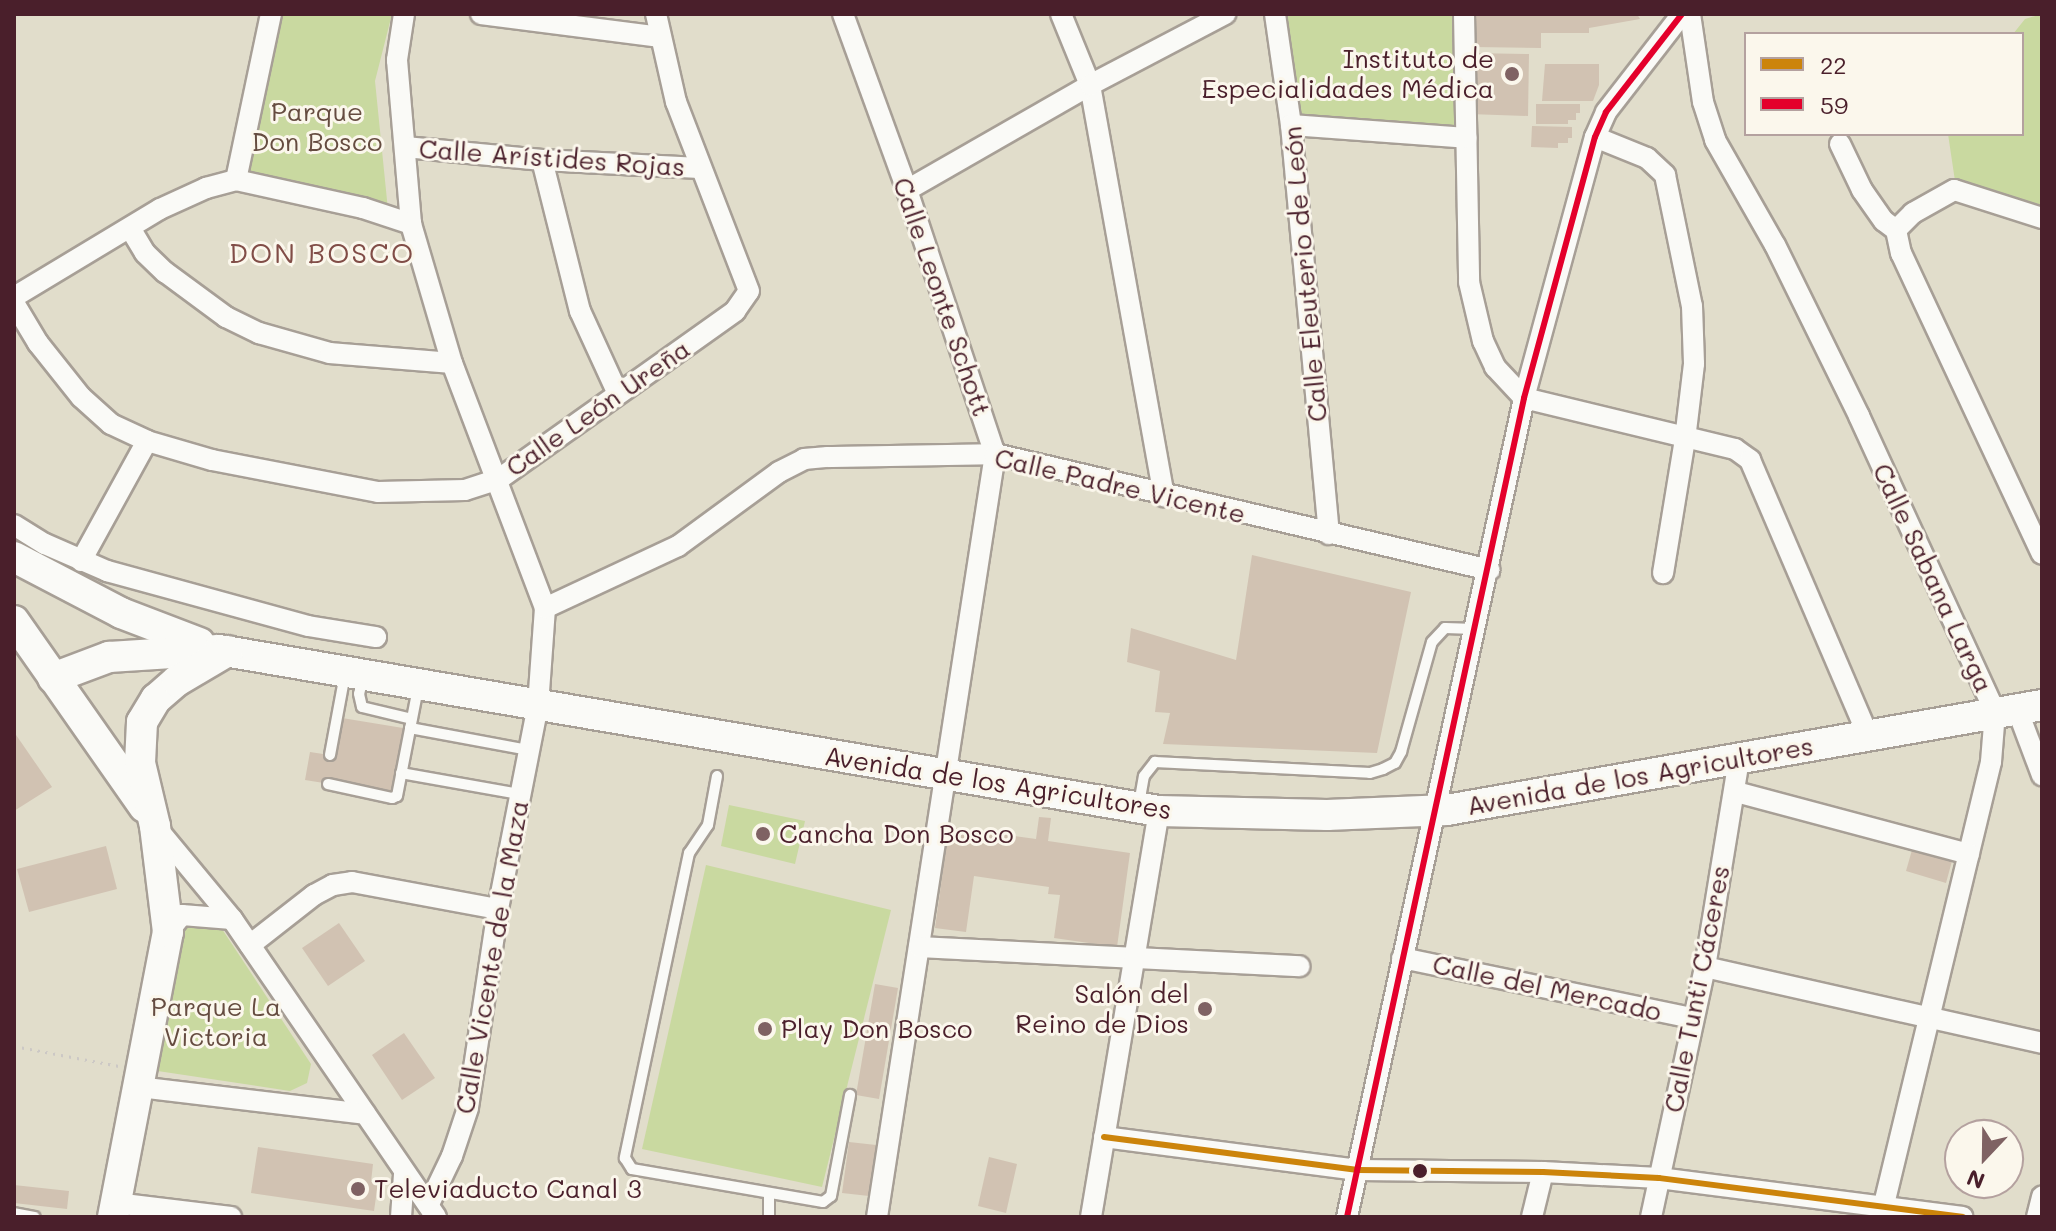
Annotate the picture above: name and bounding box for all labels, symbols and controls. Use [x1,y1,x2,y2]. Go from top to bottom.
legend [1744,32,2024,136]
place label: Instituto de Especialidades Médica [1201,43,1494,104]
text: 22 [1820,49,1847,80]
marker: Instituto de Especialidades Médica [1501,63,1523,85]
text: 59 [1820,89,1848,120]
park label: Parque Don Bosco [252,96,382,158]
street label: Calle Eleuterio de León [1277,125,1333,423]
street label: Calle Arístides Rojas [418,133,686,183]
street label: Calle Leonte Schott [886,173,998,421]
district label: DON BOSCO [229,235,415,269]
street label: Calle León Ureña [500,333,696,483]
street label: Calle Padre Vicente [992,442,1248,530]
street label: Calle Sabana Larga [1866,459,2000,697]
street label: Avenida de los Agricultores [1464,730,1816,822]
street label: Avenida de los Agricultores [822,740,1174,826]
street label: Calle Vicente de la Maza [449,798,535,1116]
place label: Cancha Don Bosco [779,818,1014,850]
marker: Cancha Don Bosco [754,825,772,843]
street label: Calle Tunti Cáceres [1658,863,1736,1115]
street label: Calle del Mercado [1430,949,1664,1027]
place label: Salón del Reino de Dios [1015,978,1189,1040]
park label: Parque La Victoria [151,991,281,1052]
marker: Salón del Reino de Dios [1196,1000,1214,1018]
place label: Play Don Bosco [781,1013,972,1045]
marker: Play Don Bosco [756,1020,774,1038]
north arrow [1944,1119,2024,1199]
unlabelled marker [1412,1163,1428,1179]
text: N [1962,1163,1989,1196]
place label: Televiaducto Canal 3 [374,1173,642,1205]
marker: Televiaducto Canal 3 [349,1180,367,1198]

